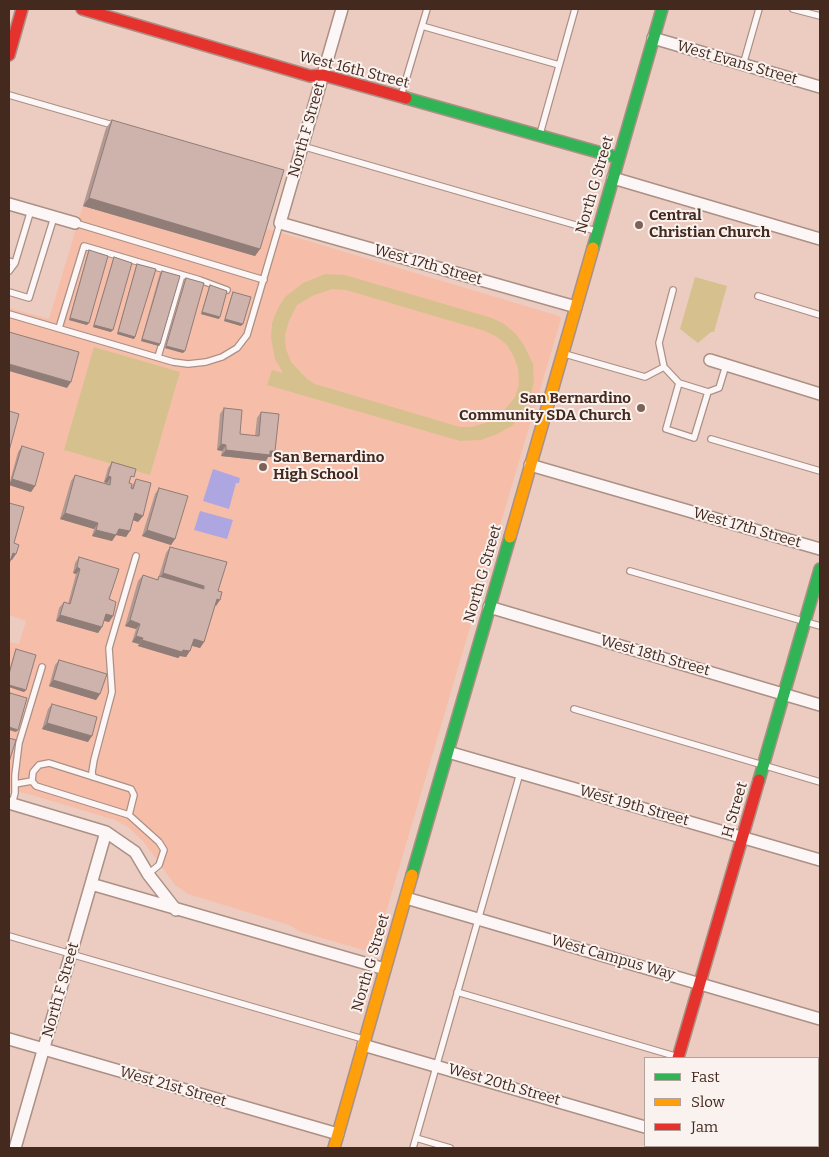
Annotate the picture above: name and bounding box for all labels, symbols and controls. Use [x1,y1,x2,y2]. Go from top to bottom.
street label: West Evans Street [675,37,799,89]
street label: West 16th Street [297,48,411,92]
street label: North F Street [285,80,329,180]
street label: North G Street [572,134,618,236]
place label: Central Christian Church [649,207,770,242]
marker: Central Christian Church [633,219,645,231]
street label: West 17th Street [372,241,484,289]
place label: San Bernardino Community SDA Church [459,390,631,425]
marker: San Bernardino Community SDA Church [635,402,647,414]
place label: San Bernardino High School [273,449,384,484]
marker: San Bernardino High School [257,461,269,473]
street label: West 17th Street [691,504,803,552]
street label: North G Street [460,523,506,625]
street label: West 18th Street [598,632,712,680]
street label: H Street [718,780,752,840]
street label: West 19th Street [577,782,691,830]
street label: North G Street [348,912,394,1014]
street label: West Campus Way [549,932,677,984]
street label: North F Street [39,940,83,1040]
legend [644,1057,819,1147]
street label: West 20th Street [446,1060,562,1110]
street label: West 21st Street [118,1063,228,1111]
text: Fast [691,1068,720,1086]
text: Slow [691,1093,725,1111]
text: Jam [691,1118,718,1136]

